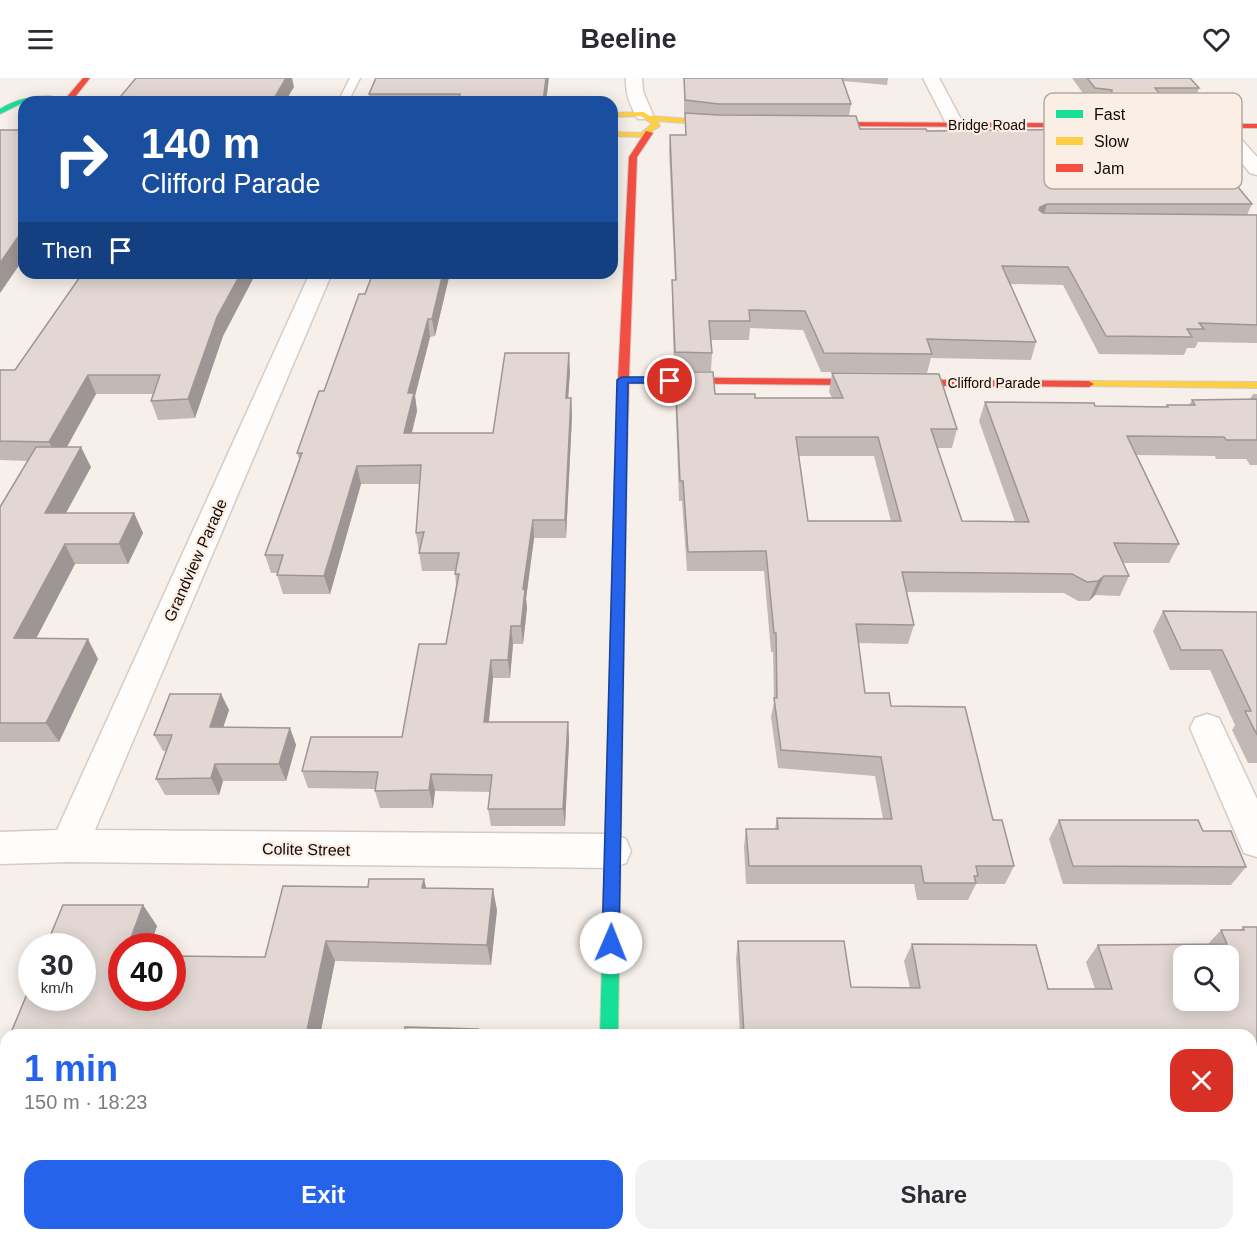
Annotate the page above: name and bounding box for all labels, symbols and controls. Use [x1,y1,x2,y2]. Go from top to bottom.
icon: menu [24,23,57,56]
icon: heart [1200,23,1233,56]
text: Beeline [580,24,677,54]
legend [1044,93,1242,189]
text: Fast [1094,106,1126,123]
street label: Bridge Road [948,117,1026,133]
icon: right [42,120,120,198]
text: 140 m [141,120,260,167]
text: Slow [1094,133,1129,150]
text: Jam [1094,160,1124,177]
text: Clifford Parade [141,169,321,199]
icon: arrive [104,234,137,267]
text: Then [42,238,92,263]
pin [644,355,695,406]
icon: arrive [653,364,686,397]
street label: Clifford Parade [947,375,1041,391]
street label: Grandview Parade [161,496,230,624]
street label: Colite Street [262,840,351,859]
position arrow [579,911,643,975]
speed limit sign: 40 [108,933,186,1011]
map controls [1173,945,1239,1011]
button: search [1173,945,1239,1011]
text: 30 [40,948,74,981]
text: km/h [41,979,73,996]
text: 1 min [24,1048,118,1089]
button: close [1170,1049,1233,1112]
text: 150 m · 18:23 [24,1091,147,1113]
button: Exit [24,1160,623,1229]
button: Share [635,1160,1233,1229]

